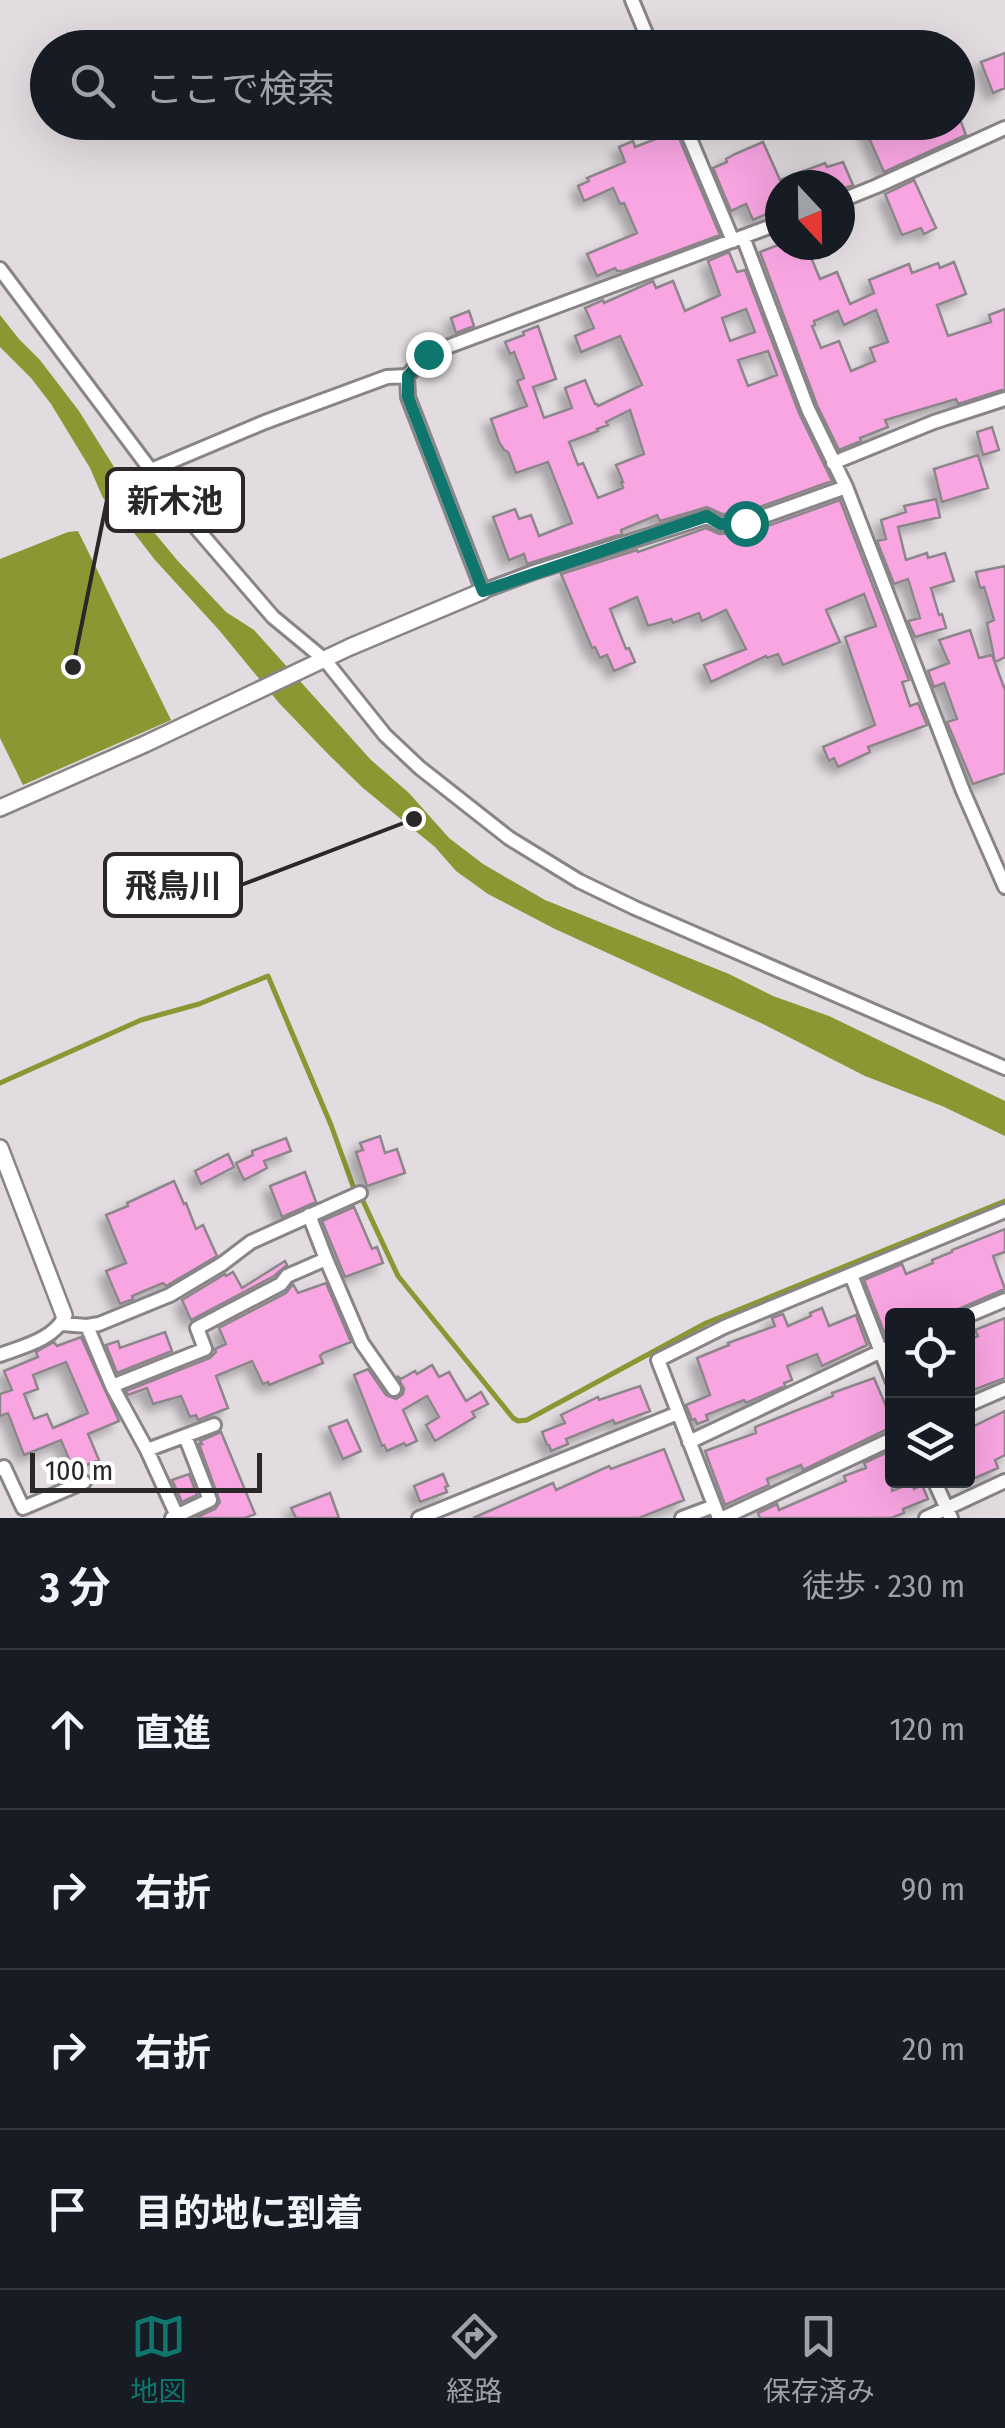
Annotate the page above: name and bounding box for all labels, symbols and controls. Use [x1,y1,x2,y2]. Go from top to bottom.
search box [30,30,975,140]
icon: search [65,58,120,113]
text: ここで検索 [145,66,335,112]
north arrow [765,170,855,260]
route end [406,332,452,378]
callout: 新木池 [107,469,243,531]
text: 新木池 [127,482,223,520]
route start [723,501,769,547]
callout: 飛鳥川 [105,854,241,916]
text: 飛鳥川 [125,867,221,905]
map controls [885,1308,975,1488]
button: locate [885,1308,975,1398]
button: layers [885,1398,975,1488]
scale bar [30,1448,262,1492]
text: 100 m [45,1454,113,1487]
text: 3 分 [40,1563,111,1613]
text: 徒歩 · 230 m [802,1567,965,1605]
icon: ahead [40,1702,95,1757]
text: 直進 [135,1710,211,1756]
text: 120 m [890,1710,965,1748]
icon: right [40,1862,95,1917]
text: 右折 [135,1870,211,1916]
text: 90 m [901,1870,965,1908]
icon: right [40,2022,95,2077]
text: 右折 [135,2030,211,2076]
text: 20 m [902,2030,965,2068]
icon: arrive [40,2182,95,2237]
text: 目的地に到着 [135,2190,363,2236]
tab: 地図 [130,2309,186,2409]
tab: 経路 [446,2309,503,2409]
tab: 保存済み [763,2309,875,2409]

